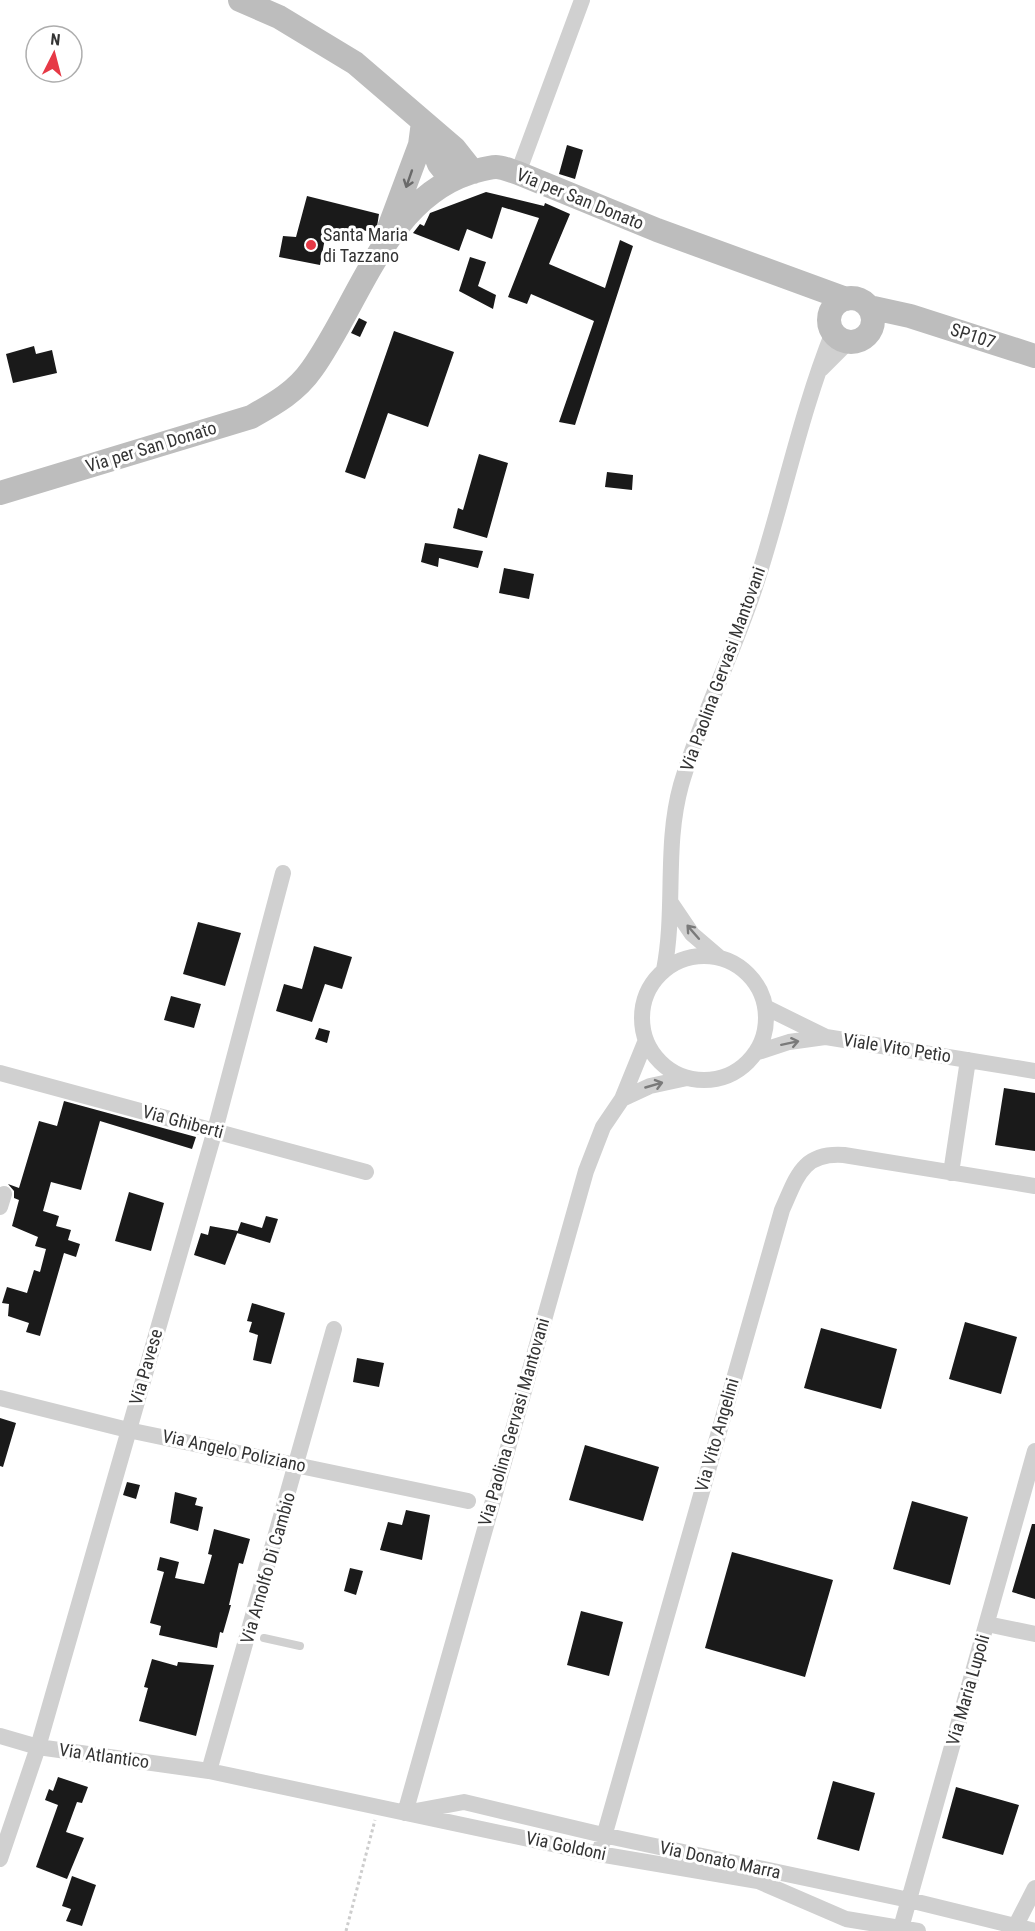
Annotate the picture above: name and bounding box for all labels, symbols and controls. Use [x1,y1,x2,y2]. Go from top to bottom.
north arrow [24,24,84,84]
text: N [50,30,61,50]
street label: Via per San Donato [513,163,647,234]
one-way arrow [403,169,414,187]
place label: Santa Maria di Tazzano [323,224,408,266]
marker: Santa Maria di Tazzano [304,238,318,252]
street label: SP107 [948,318,998,353]
street label: Via per San Donato [83,417,219,476]
street label: Via Paolina Gervasi Mantovani [676,564,769,774]
one-way arrow [686,925,700,940]
street label: Viale Vito Petìo [842,1029,953,1066]
one-way arrow [780,1037,800,1048]
one-way arrow [644,1079,663,1090]
street label: Via Ghiberti [140,1101,226,1142]
street label: Via Paolina Gervasi Mantovani [474,1315,553,1528]
street label: Via Pavese [125,1326,166,1407]
street label: Via Vito Angelini [690,1376,743,1494]
street label: Via Angelo Poliziano [160,1425,308,1476]
street label: Via Arnolfo Di Cambio [236,1490,299,1646]
street label: Via Maria Lupoli [942,1632,993,1748]
street label: Via Atlantico [58,1739,150,1772]
street label: Via Goldoni [524,1827,608,1864]
street label: Via Donato Marra [658,1836,783,1883]

